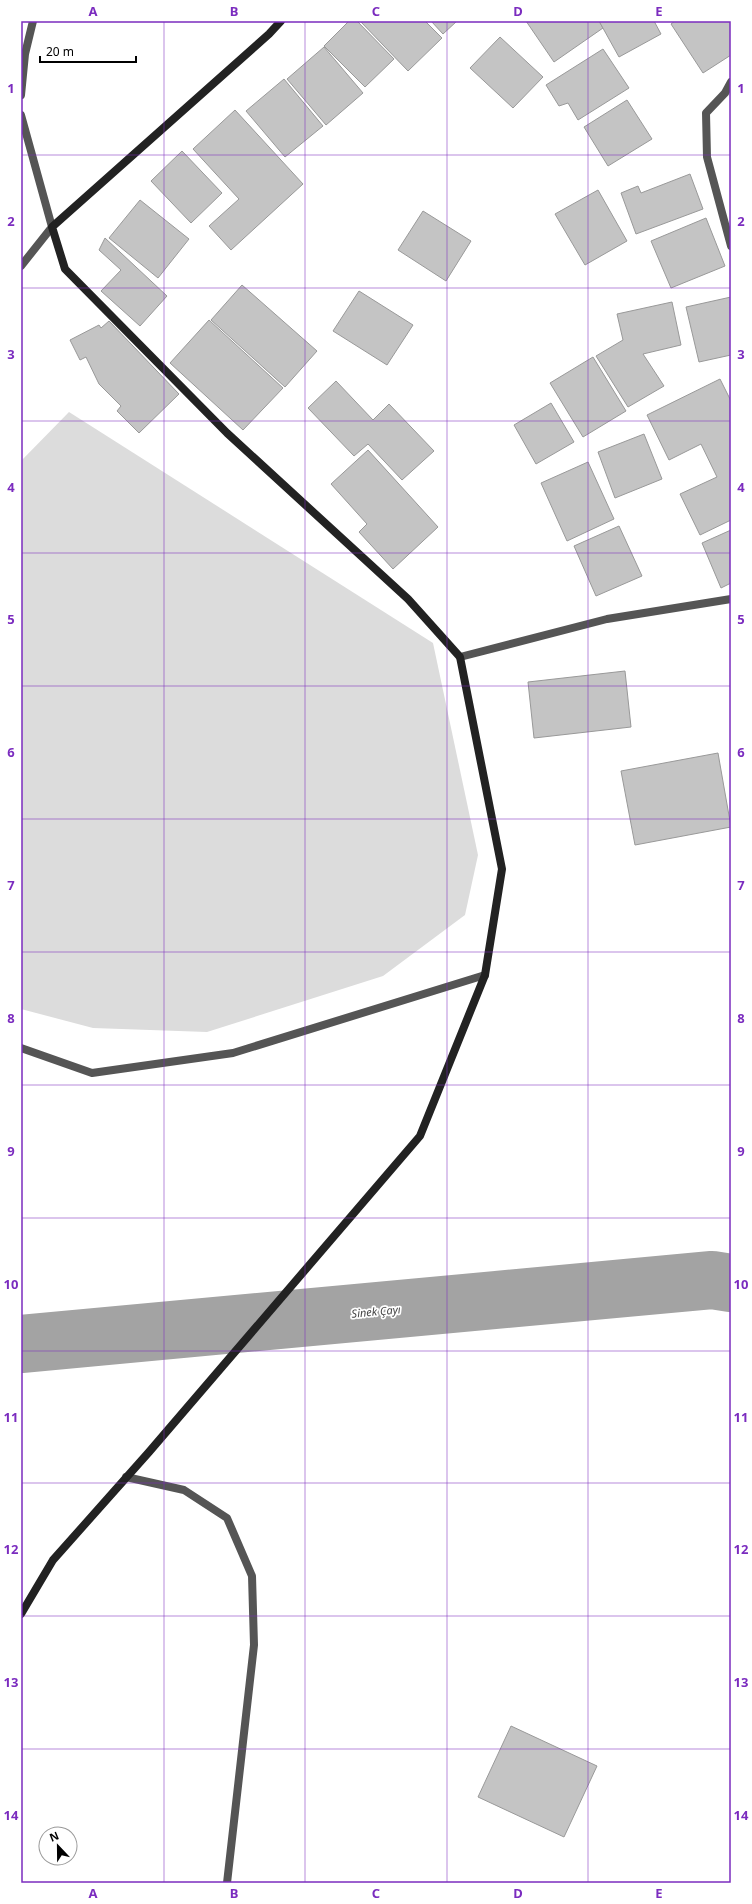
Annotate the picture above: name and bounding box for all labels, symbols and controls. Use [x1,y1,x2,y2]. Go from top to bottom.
text: A [89,2,98,20]
text: B [230,2,238,20]
text: C [372,2,380,20]
text: D [513,2,523,20]
text: E [655,2,663,20]
scale bar [40,38,136,64]
text: 20 m [46,43,74,60]
text: 1 [7,79,15,97]
text: 1 [737,79,745,97]
text: 2 [7,212,15,230]
text: 2 [737,212,745,230]
text: 3 [7,345,15,363]
text: 3 [737,345,745,363]
text: 4 [7,478,15,496]
text: 4 [737,478,745,496]
text: 5 [7,610,15,628]
text: 5 [737,610,745,628]
text: 6 [7,743,15,761]
text: 6 [737,743,745,761]
text: 7 [7,876,15,894]
text: 7 [737,876,745,894]
text: 8 [7,1009,15,1027]
text: 8 [737,1009,745,1027]
text: 9 [7,1142,15,1160]
text: 9 [737,1142,745,1160]
text: 10 [4,1275,18,1293]
text: 10 [734,1275,748,1293]
water label: Sinek Çayı [351,1301,401,1321]
text: 11 [4,1408,18,1426]
text: 11 [734,1408,748,1426]
text: 12 [4,1540,18,1558]
text: 12 [734,1540,748,1558]
text: 13 [4,1673,18,1691]
text: 13 [734,1673,748,1691]
text: 14 [4,1806,19,1824]
text: 14 [734,1806,749,1824]
north arrow [38,1826,78,1866]
text: N [47,1828,61,1845]
text: A [89,1884,98,1902]
text: B [230,1884,238,1902]
text: C [372,1884,380,1902]
text: D [513,1884,523,1902]
text: E [655,1884,663,1902]

